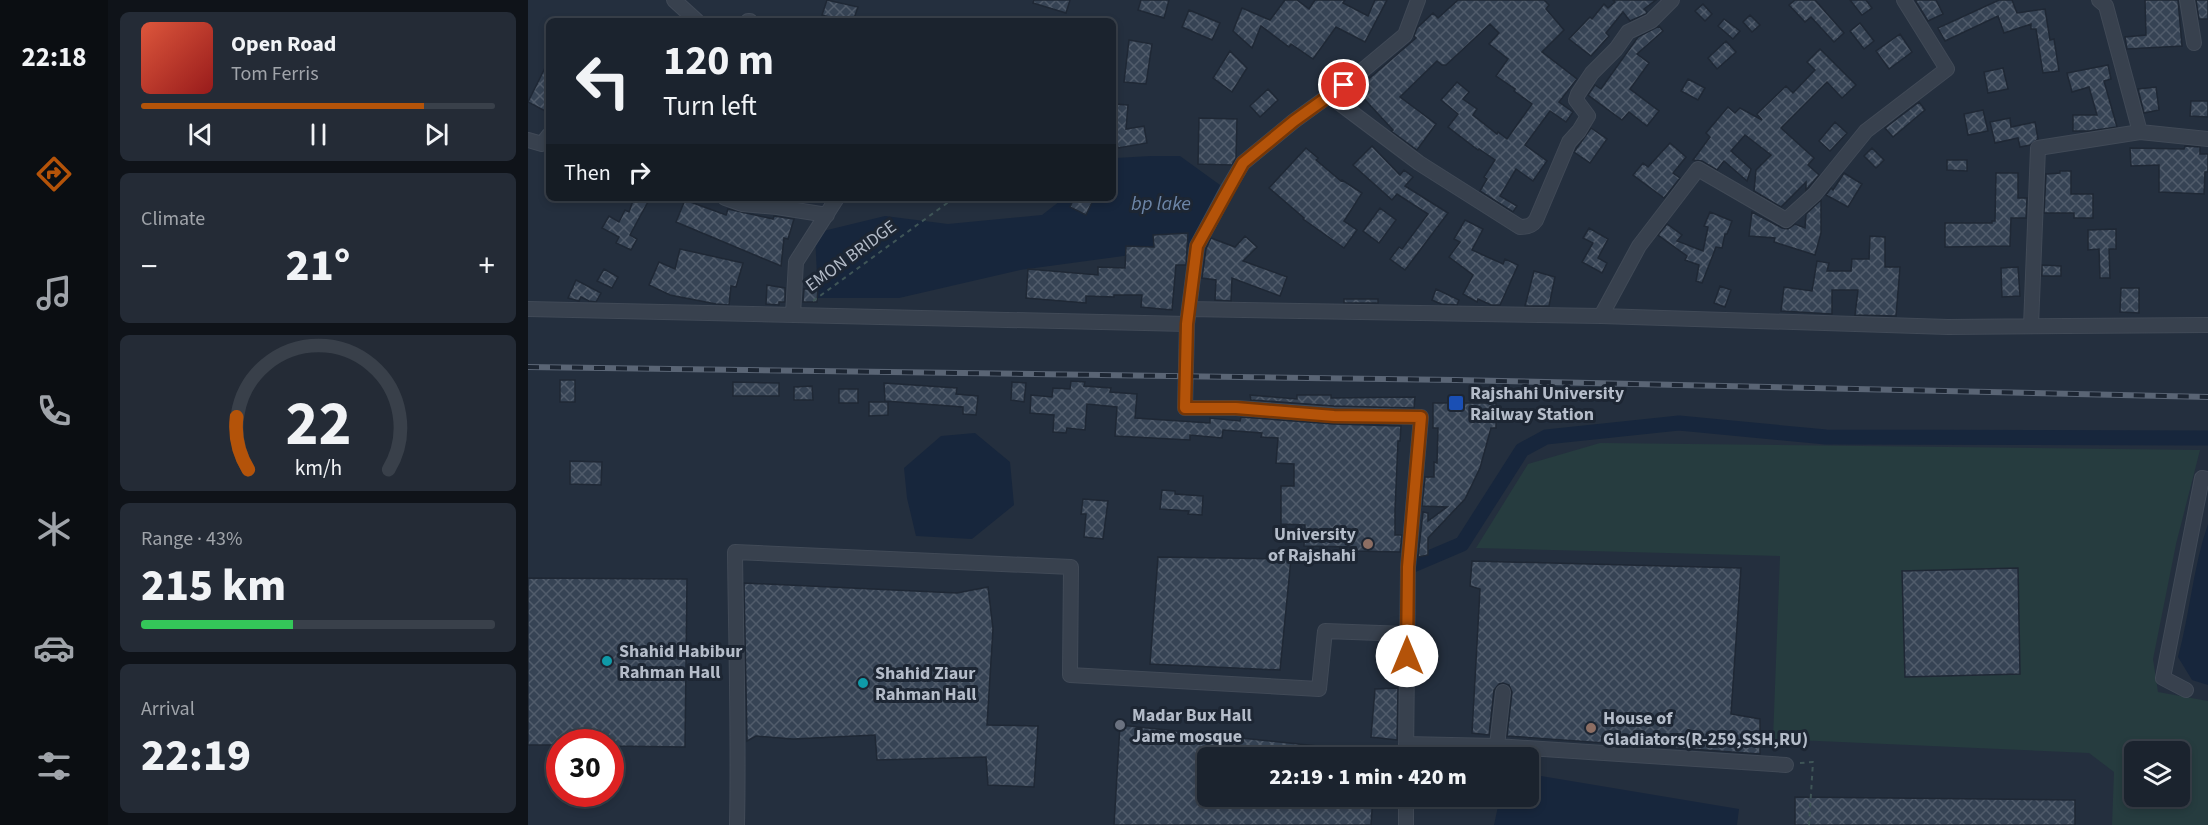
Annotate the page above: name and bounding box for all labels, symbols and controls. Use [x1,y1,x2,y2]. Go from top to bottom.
text: Open Road [231,28,336,60]
text: 120 m [663,31,774,91]
text: 22:18 [21,38,87,77]
icon: left [564,42,642,120]
pin [1318,59,1369,110]
text: Tom Ferris [231,60,319,88]
icon: arrive [1327,68,1360,101]
text: Turn left [663,87,757,126]
icon: previous [184,118,217,151]
icon: pause [302,118,335,151]
icon: next [420,118,453,151]
icon: directions [33,153,75,195]
icon: right [623,156,656,189]
text: Then [564,157,611,189]
water label: bp lake [1131,190,1191,218]
text: Climate [141,205,205,233]
street label: EMON BRIDGE [800,214,902,298]
text: 21° [286,234,350,298]
text: − [141,243,157,290]
text: + [479,243,495,290]
icon: music [33,272,75,314]
text: 22 [285,380,351,469]
place label: Rajshahi University Railway Station [1470,381,1625,427]
icon: phone [33,390,75,432]
marker: Rajshahi University Railway Station [1447,394,1465,412]
text: km/h [294,453,342,484]
icon: climate [33,508,75,550]
place label: University of Rajshahi [1268,522,1357,568]
text: Range · 43% [141,525,242,553]
marker: University of Rajshahi [1361,537,1375,551]
text: 215 km [141,554,286,618]
position arrow [1375,624,1439,688]
icon: car [33,627,75,669]
place label: Shahid Habibur Rahman Hall [619,639,743,685]
marker: Shahid Habibur Rahman Hall [600,654,614,668]
place label: Shahid Ziaur Rahman Hall [875,661,976,707]
marker: Shahid Ziaur Rahman Hall [856,676,870,690]
text: Arrival [141,695,195,723]
place label: Madar Bux Hall Jame mosque [1132,703,1252,749]
place label: House of Gladiators(R-259,SSH,RU) [1603,706,1808,752]
marker: Madar Bux Hall Jame mosque [1113,718,1127,732]
marker: House of Gladiators(R-259,SSH,RU) [1584,721,1598,735]
text: 22:19 [141,724,251,788]
speed limit sign: 30 [546,729,624,807]
map controls [2124,741,2190,807]
button: layers [2124,741,2190,807]
icon: filters [33,745,75,787]
text: 22:19 · 1 min · 420 m [1269,761,1467,793]

